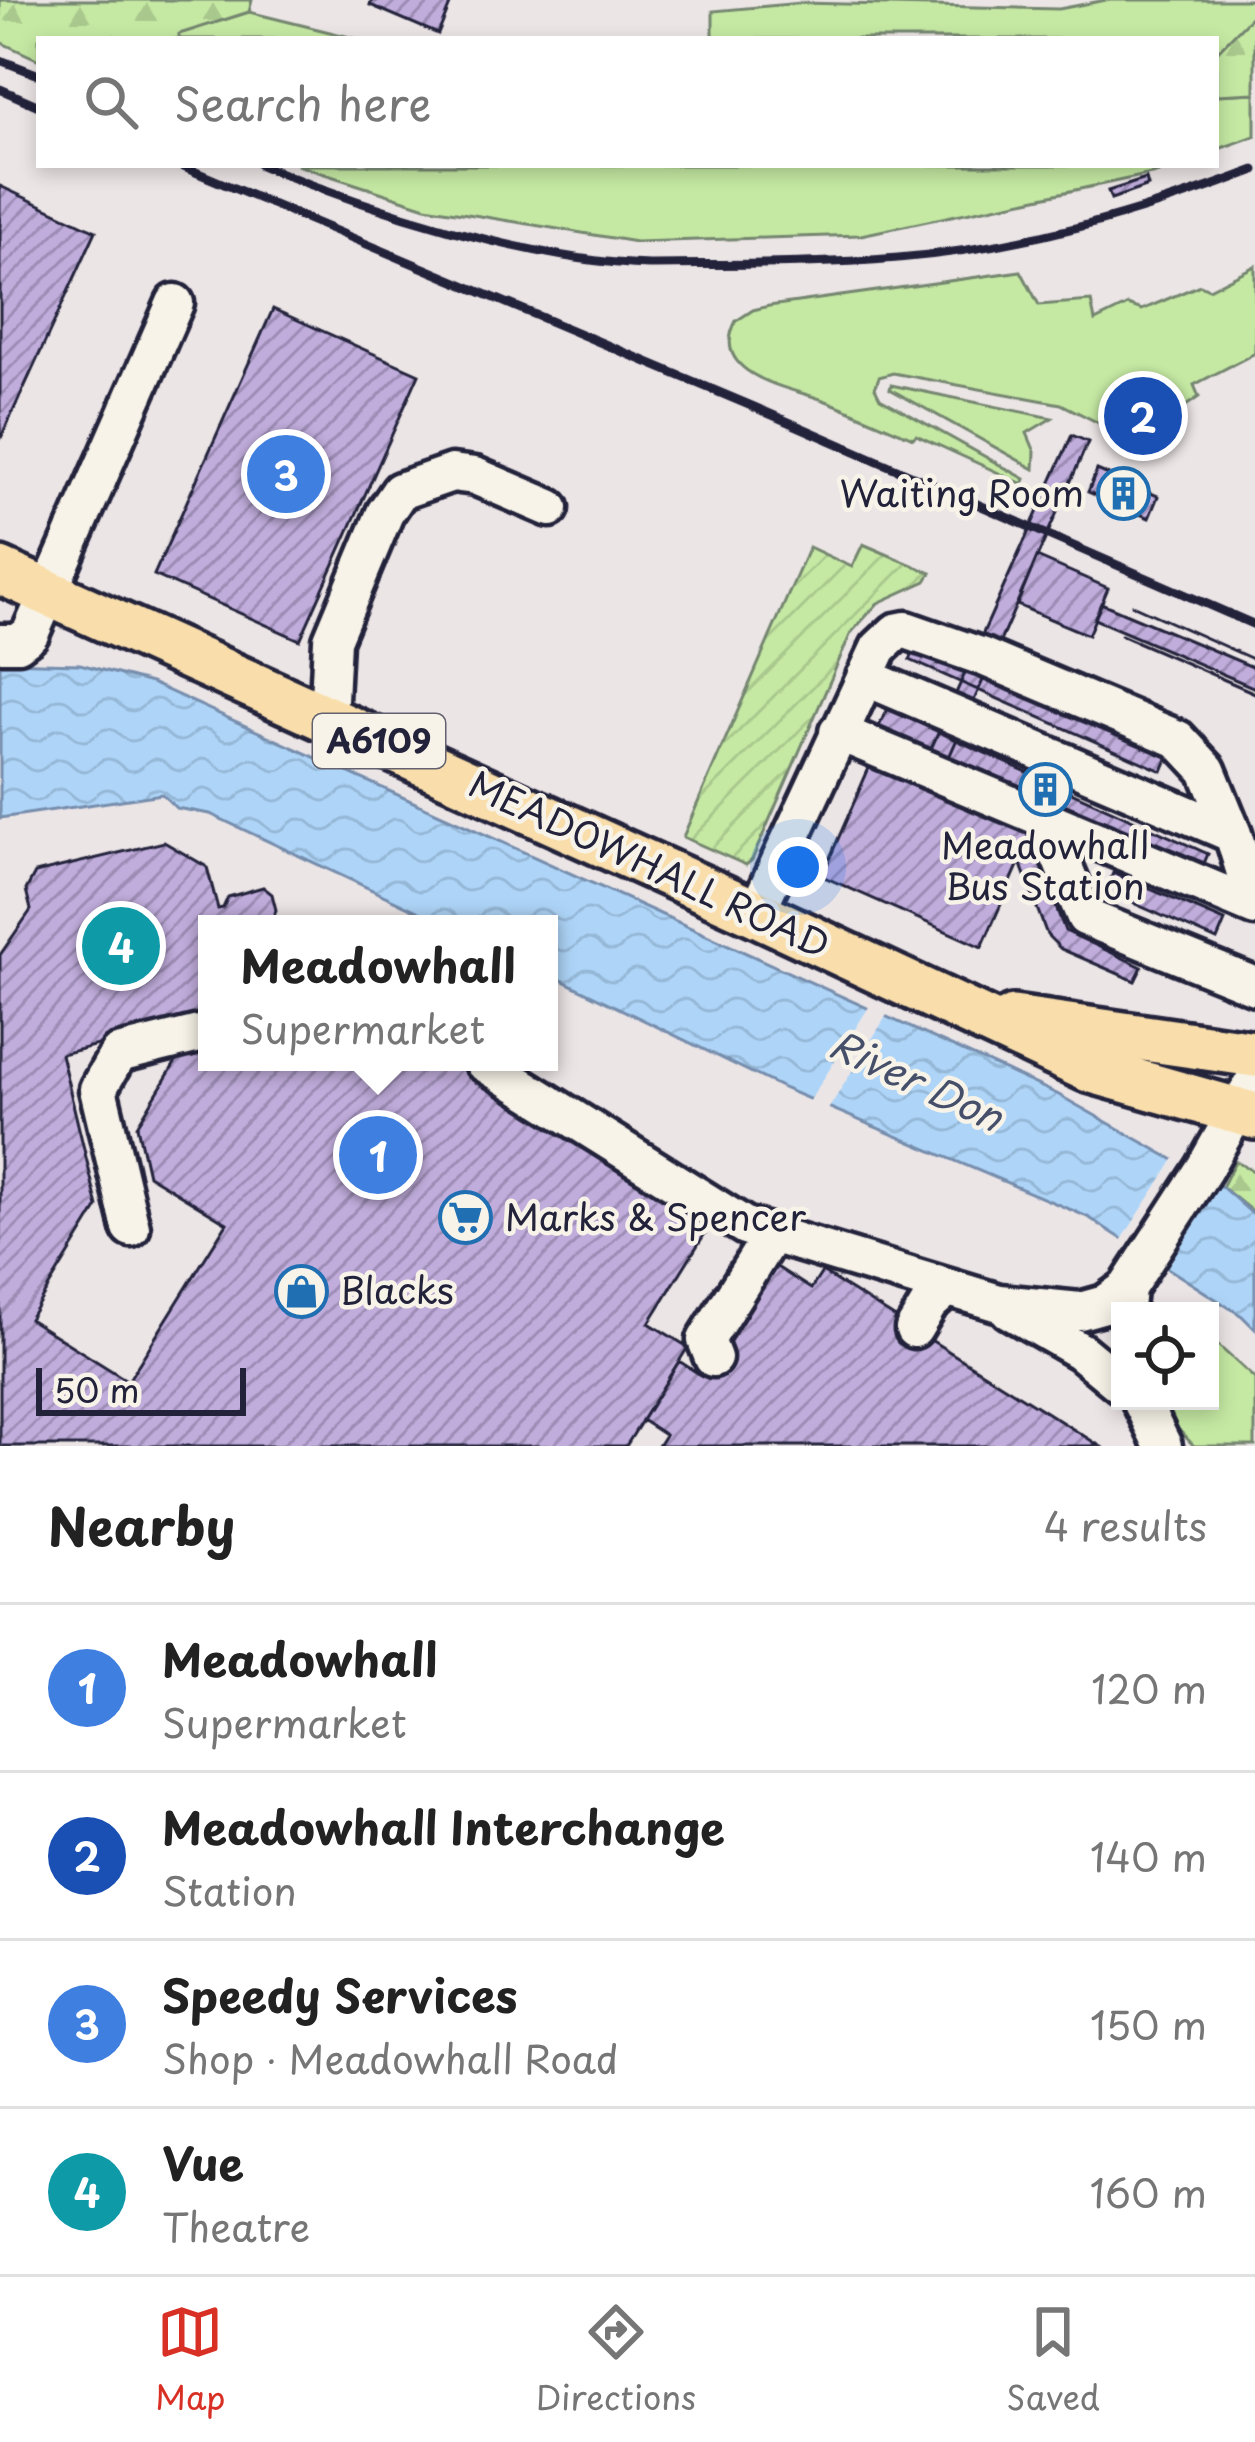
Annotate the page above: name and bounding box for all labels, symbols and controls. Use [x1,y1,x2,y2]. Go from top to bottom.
search box [36,36,1219,168]
text: Search here [174,68,431,136]
icon: search [78,69,144,135]
pin: 2 [1104,371,1182,461]
pin: 3 [247,429,325,519]
place label: Waiting Room [839,465,1084,519]
building icon: Waiting Room [1095,466,1151,522]
road number: A6109 [313,714,445,768]
street label: MEADOWHALL ROAD [461,756,839,971]
building icon: Meadowhall Bus Station [1017,762,1073,818]
place label: Meadowhall Bus Station [941,817,1149,912]
your location [768,837,828,897]
pin: 4 [82,901,160,991]
popup [198,915,558,1071]
text: Meadowhall [240,930,516,998]
text: Supermarket [240,998,485,1057]
water label: River Don [821,1013,1015,1145]
pin: 1 [339,1110,417,1200]
place label: Marks & Spencer [505,1189,806,1243]
supermarket icon: Marks & Spencer [438,1190,494,1246]
place label: Blacks [340,1262,454,1316]
shop icon: Blacks [273,1263,329,1319]
map controls [1111,1302,1219,1410]
button: locate [1111,1302,1219,1410]
scale bar [36,1362,246,1415]
text: 50 m [54,1364,140,1414]
text: Nearby [48,1486,235,1563]
text: 4 results [1044,1495,1207,1554]
text: Meadowhall [162,1624,437,1692]
text: 1 [78,1658,96,1717]
text: 120 m [1091,1658,1207,1717]
text: Supermarket [162,1692,407,1751]
text: Meadowhall Interchange [162,1792,725,1860]
text: 2 [73,1826,101,1885]
text: 140 m [1090,1826,1207,1885]
text: Station [162,1860,297,1919]
text: Speedy Services [162,1960,518,2028]
text: 3 [74,1994,100,2053]
text: 150 m [1090,1994,1207,2053]
text: Shop · Meadowhall Road [162,2028,619,2087]
text: Vue [162,2128,244,2196]
text: 4 [74,2162,100,2221]
text: 160 m [1090,2162,1207,2221]
text: Theatre [162,2196,310,2255]
tab: Map [155,2299,226,2421]
tab: Directions [536,2299,696,2421]
tab: Saved [1006,2299,1100,2421]

